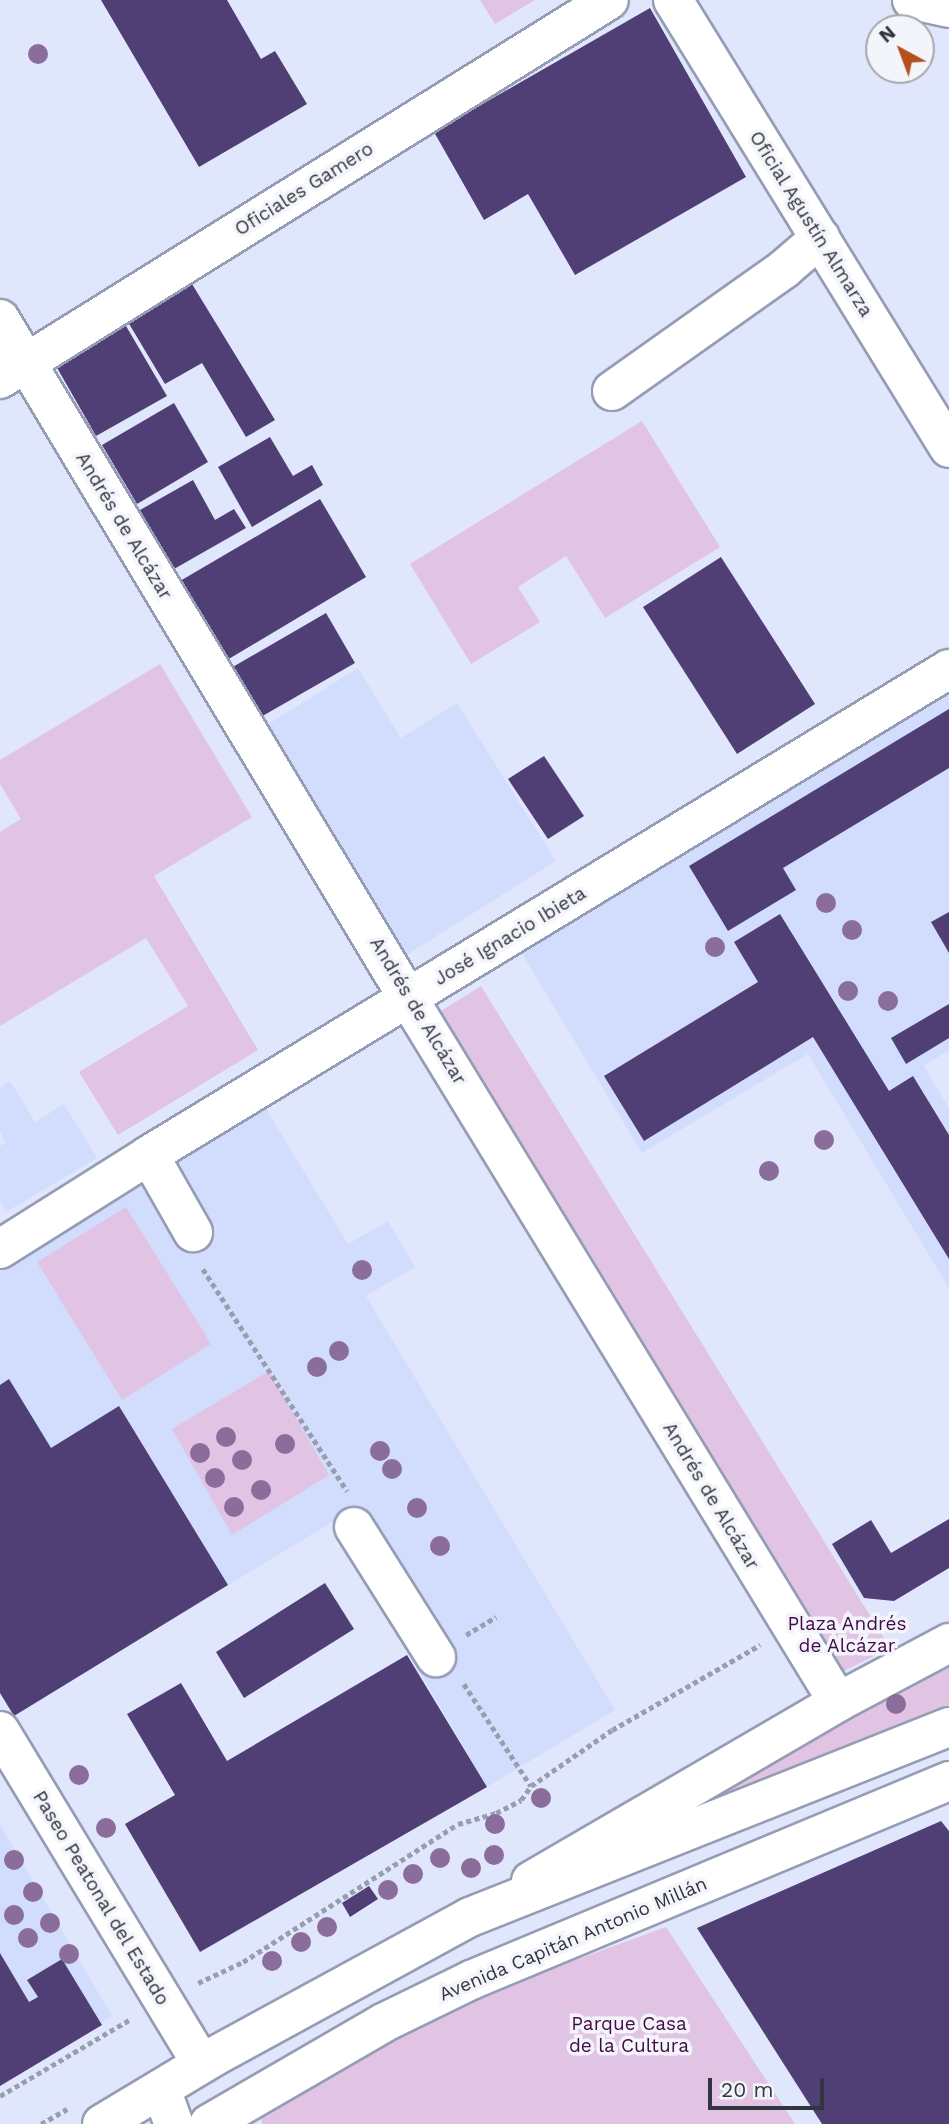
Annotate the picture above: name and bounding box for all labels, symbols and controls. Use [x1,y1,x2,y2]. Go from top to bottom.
north arrow [865,14,935,84]
text: N [874,21,900,48]
street label: Oficial Agustín Almarza [744,126,878,322]
street label: Oficiales Gamero [231,137,377,241]
street label: Andrés de Alcázar [71,448,177,604]
street label: José Ignacio Ibieta [430,882,590,990]
street label: Andrés de Alcázar [365,933,471,1089]
street label: Andrés de Alcázar [658,1418,764,1574]
park label: Plaza Andrés de Alcázar [787,1613,907,1657]
street label: Paseo Peatonal del Estado [28,1786,174,2010]
street label: Avenida Capitán Antonio Millán [435,1872,711,2006]
park label: Parque Casa de la Cultura [569,2013,689,2057]
scale bar [711,2064,827,2108]
text: 20 m [721,2077,773,2102]

